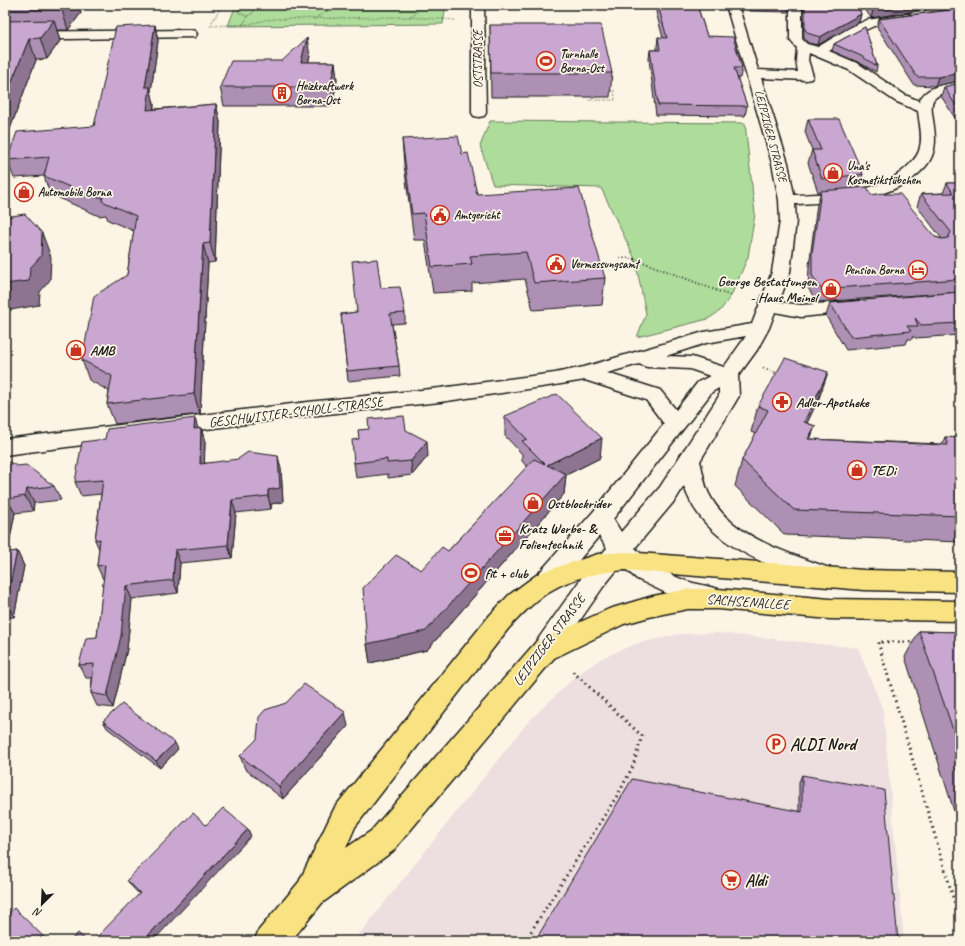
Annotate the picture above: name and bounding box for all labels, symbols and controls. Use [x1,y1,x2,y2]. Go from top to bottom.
street label: OSTSTRASSE [470,29,486,88]
place label: Turnhalle Borna-Ost [560,46,606,76]
sports icon: Turnhalle Borna-Ost [535,50,557,72]
place label: Heizkraftwerk Borna-Ost [296,78,354,108]
building icon: Heizkraftwerk Borna-Ost [271,82,293,104]
street label: LEIPZIGER STRASSE [751,88,791,185]
place label: Una's Kosmetikstübchen [847,158,921,188]
shop icon: Una's Kosmetikstübchen [822,162,844,184]
shop icon: Automobile Borna [13,181,35,203]
place label: Automobile Borna [38,184,113,200]
public building icon: Amtgericht [429,204,451,226]
place label: Amtgericht [454,207,502,223]
public building icon: Vermessungsamt [545,253,567,275]
place label: Vermessungsamt [570,256,641,272]
hotel icon: Pension Borna [907,259,929,281]
place label: Pension Borna [844,262,905,278]
place label: George Bestattungen - Haus Meinel [718,273,820,306]
shop icon: George Bestattungen - Haus Meinel [820,278,842,300]
shop icon: AMB [65,339,87,361]
place label: AMB [90,342,116,359]
pharmacy icon: Adler-Apotheke [771,391,793,413]
street label: GESCHWISTER-SCHOLL-STRASSE [208,393,386,431]
place label: Adler-Apotheke [796,394,870,411]
shop icon: TEDi [846,459,868,481]
place label: TEDi [871,462,898,479]
shop icon: Ostblockrider [522,492,544,514]
place label: Ostblockrider [547,495,613,512]
place label: Kratz Werbe- & Folientechnik [519,520,598,553]
office icon: Kratz Werbe- & Folientechnik [494,525,516,547]
sports icon: fit + club [460,562,482,584]
place label: fit + club [485,565,530,582]
street label: LEIPZIGER STRASSE [509,589,590,689]
street label: SACHSENALLEE [706,591,792,614]
parking icon: ALDI Nord [765,733,787,755]
place label: ALDI Nord [790,734,859,755]
supermarket icon: Aldi [720,869,742,891]
place label: Aldi [745,870,770,891]
north arrow [22,884,62,924]
text: N [30,904,44,921]

